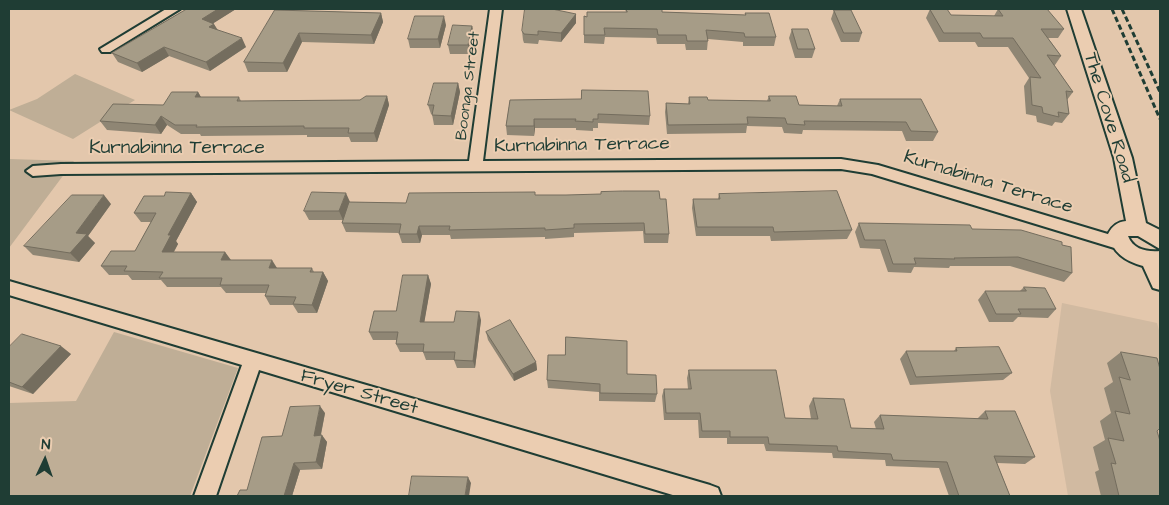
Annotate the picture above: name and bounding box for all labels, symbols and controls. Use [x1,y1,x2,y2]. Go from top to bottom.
street label: Boonga Street [453,30,485,142]
street label: The Cove Road [1077,50,1139,186]
street label: Kurnabinna Terrace [494,133,670,159]
street label: Kurnabinna Terrace [89,138,265,160]
street label: Kurnabinna Terrace [901,146,1075,220]
street label: Fryer Street [298,365,420,421]
north arrow [20,435,70,485]
text: N [41,435,51,455]

